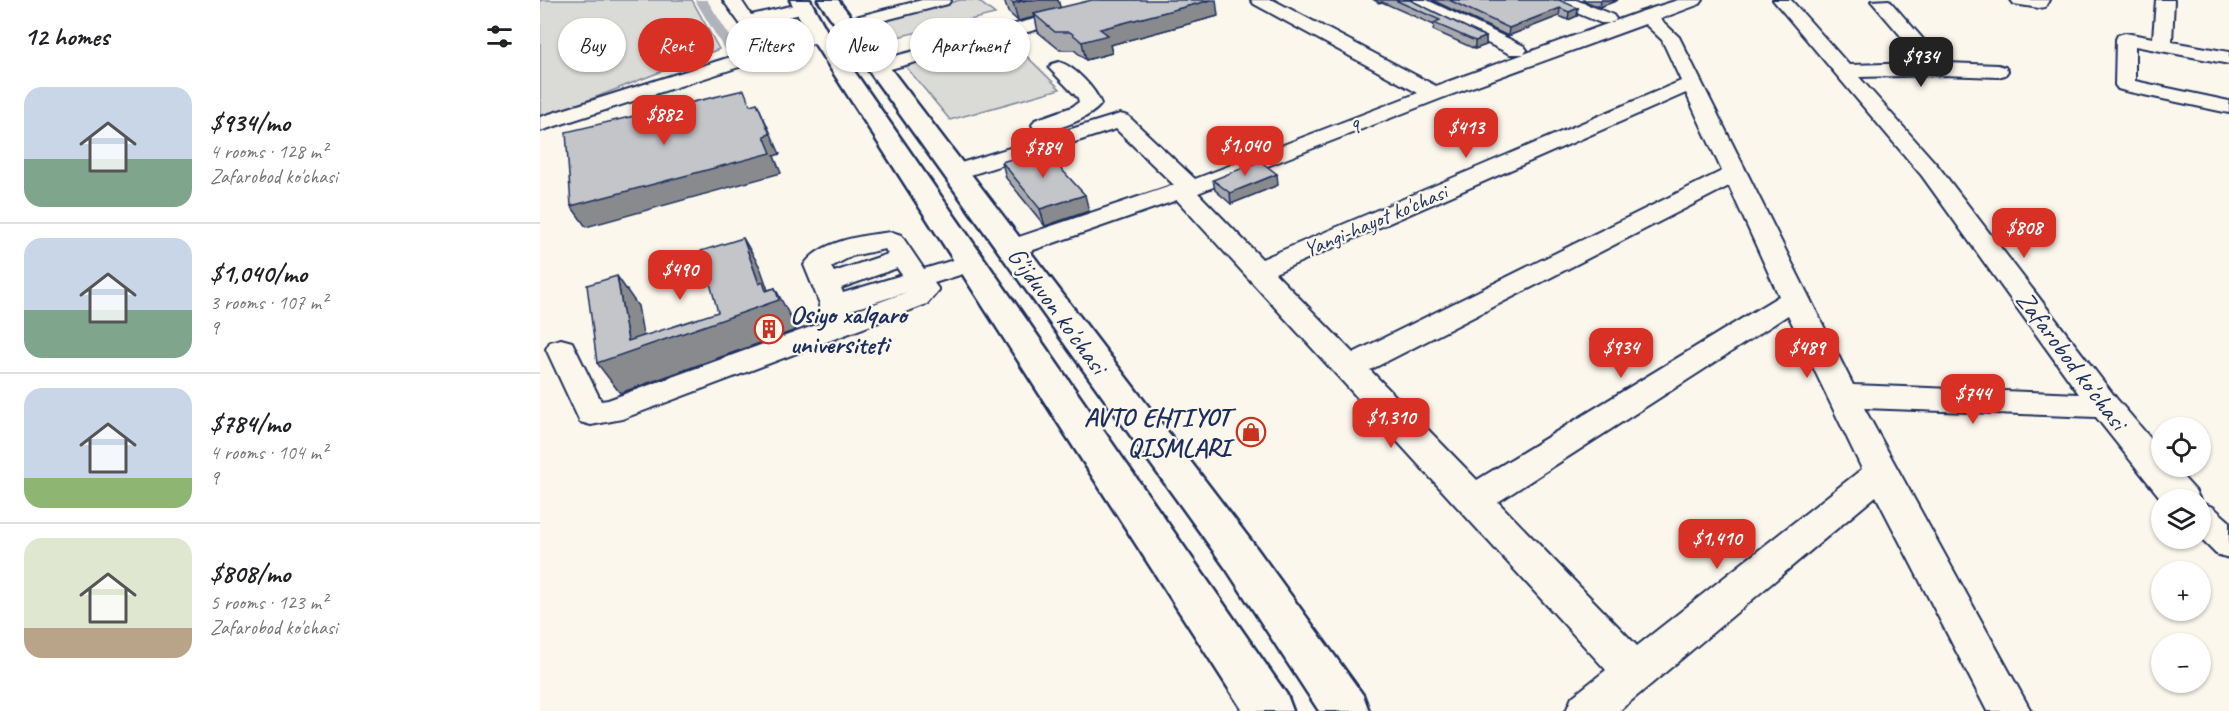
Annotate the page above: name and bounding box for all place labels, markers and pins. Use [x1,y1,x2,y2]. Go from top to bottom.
pin: $934 [1885,37,1957,88]
pin: $882 [628,95,700,146]
pin: $413 [1430,108,1502,159]
pin: $1,040 [1196,126,1294,177]
pin: $784 [1007,128,1079,179]
pin: $808 [1988,208,2060,259]
pin: $490 [644,250,716,301]
place label: Osiyo xalqaro universiteti [790,298,909,361]
building icon: Osiyo xalqaro universiteti [753,313,785,345]
pin: $934 [1585,328,1657,379]
pin: $489 [1771,328,1843,379]
pin: $744 [1937,374,2009,425]
pin: $1,310 [1342,398,1440,449]
place label: AVTO EHTIYOT QISMLARI [1084,401,1237,464]
shop icon: AVTO EHTIYOT QISMLARI [1235,416,1267,448]
pin: $1,410 [1668,519,1766,570]

